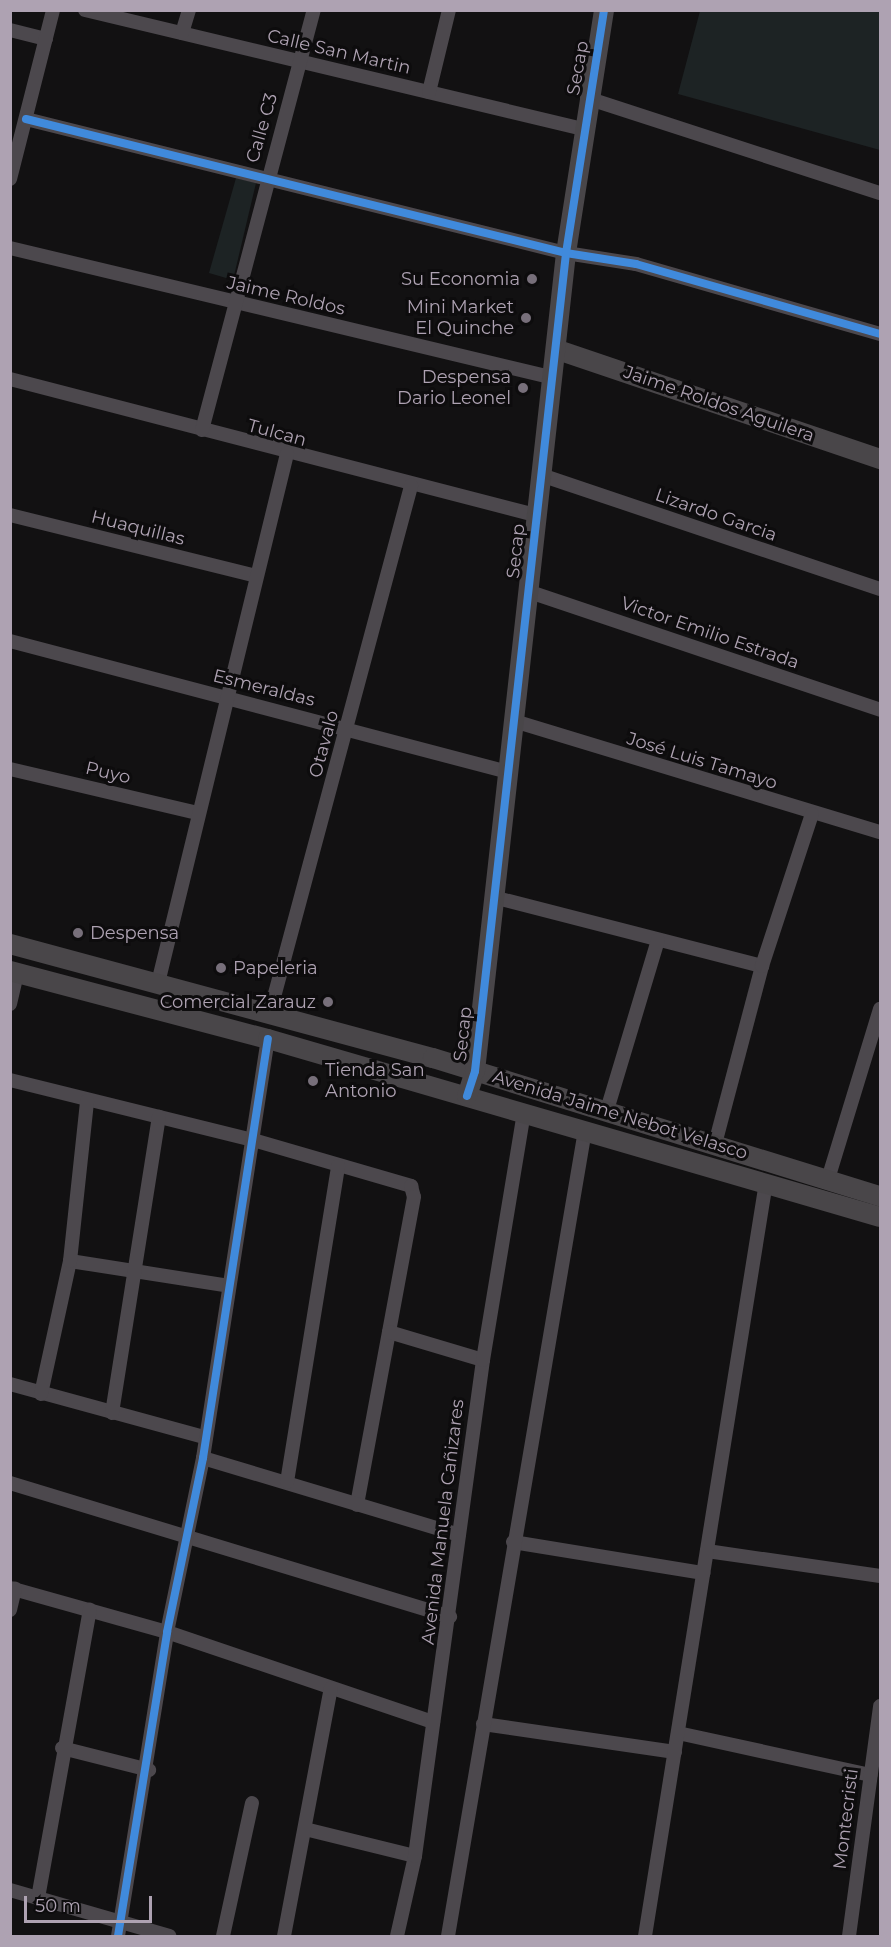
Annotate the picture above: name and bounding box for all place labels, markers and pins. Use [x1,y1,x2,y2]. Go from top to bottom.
place label: Su Economia [401,268,520,290]
marker: Su Economia [525,272,539,286]
place label: Mini Market El Quinche [407,297,514,340]
marker: Mini Market El Quinche [519,311,533,325]
place label: Despensa Dario Leonel [397,367,511,410]
marker: Despensa Dario Leonel [516,381,530,395]
place label: Despensa [90,922,179,944]
marker: Despensa [71,926,85,940]
place label: Papeleria [233,957,318,979]
marker: Papeleria [214,961,228,975]
place label: Comercial Zarauz [160,991,316,1013]
marker: Comercial Zarauz [321,995,335,1009]
place label: Tienda San Antonio [325,1060,425,1102]
marker: Tienda San Antonio [306,1074,320,1088]

